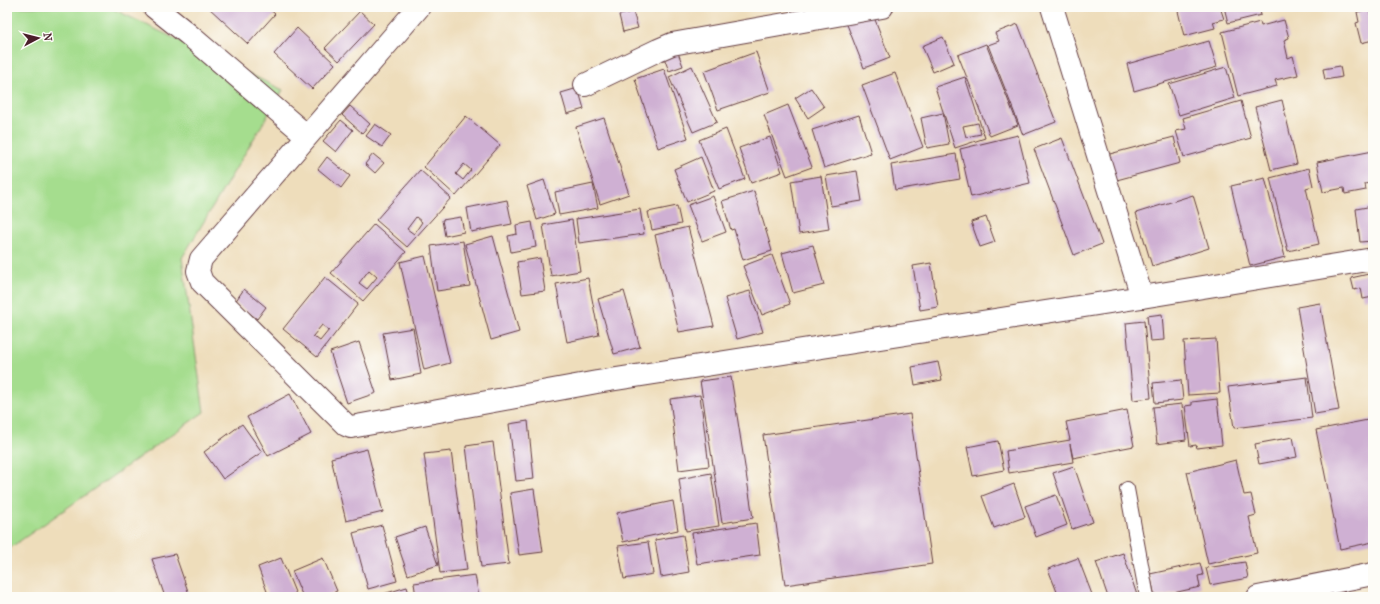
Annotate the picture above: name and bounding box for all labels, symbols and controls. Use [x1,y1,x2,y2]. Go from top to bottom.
north arrow [18,18,58,58]
text: N [40,32,54,42]

